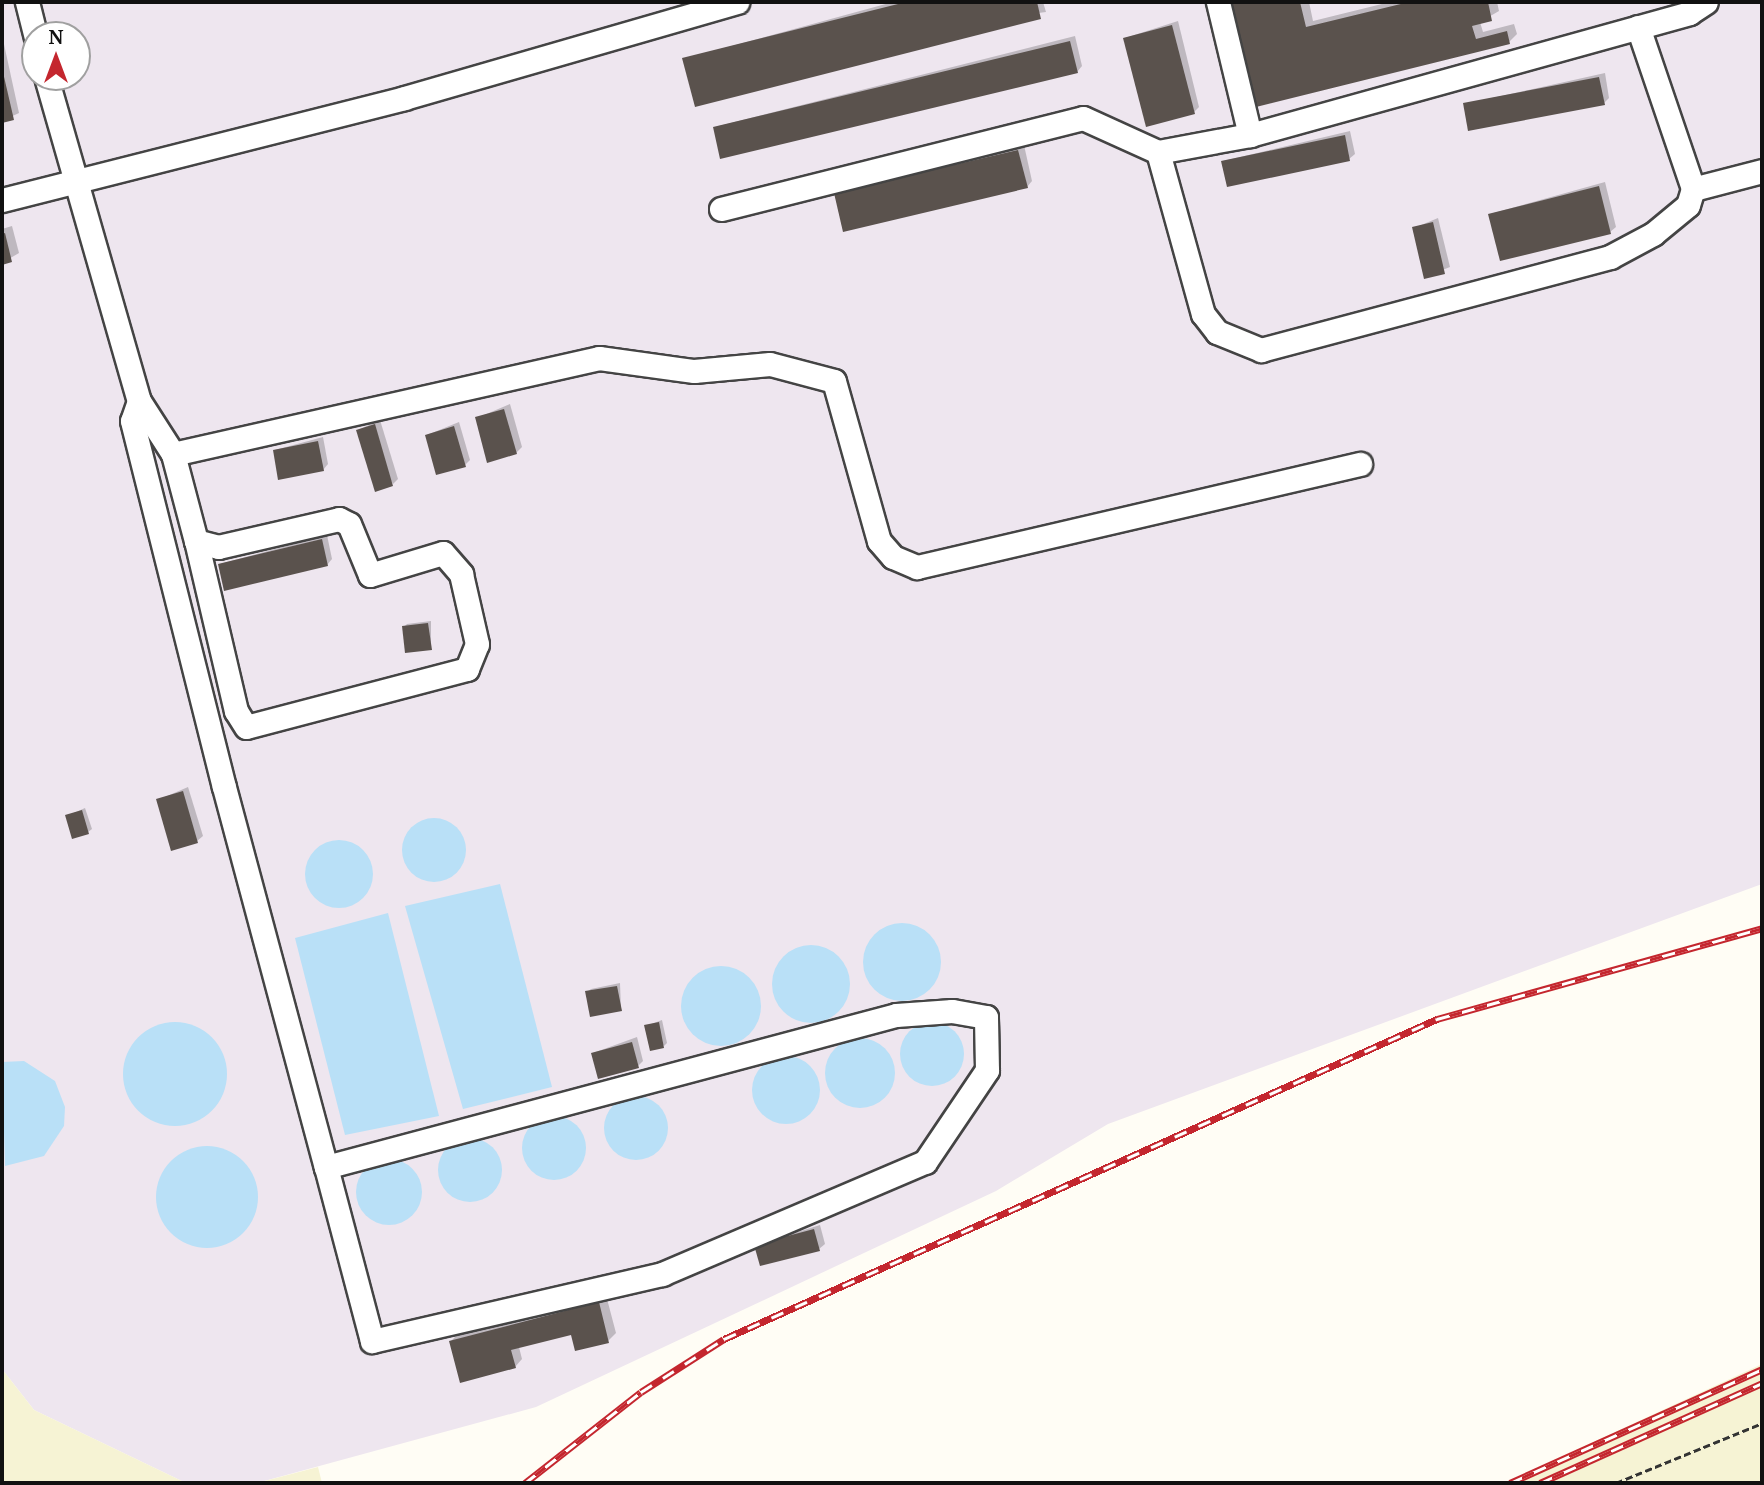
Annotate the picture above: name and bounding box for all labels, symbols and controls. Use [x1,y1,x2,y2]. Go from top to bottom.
north arrow [21,21,91,91]
text: N [49,24,63,50]

